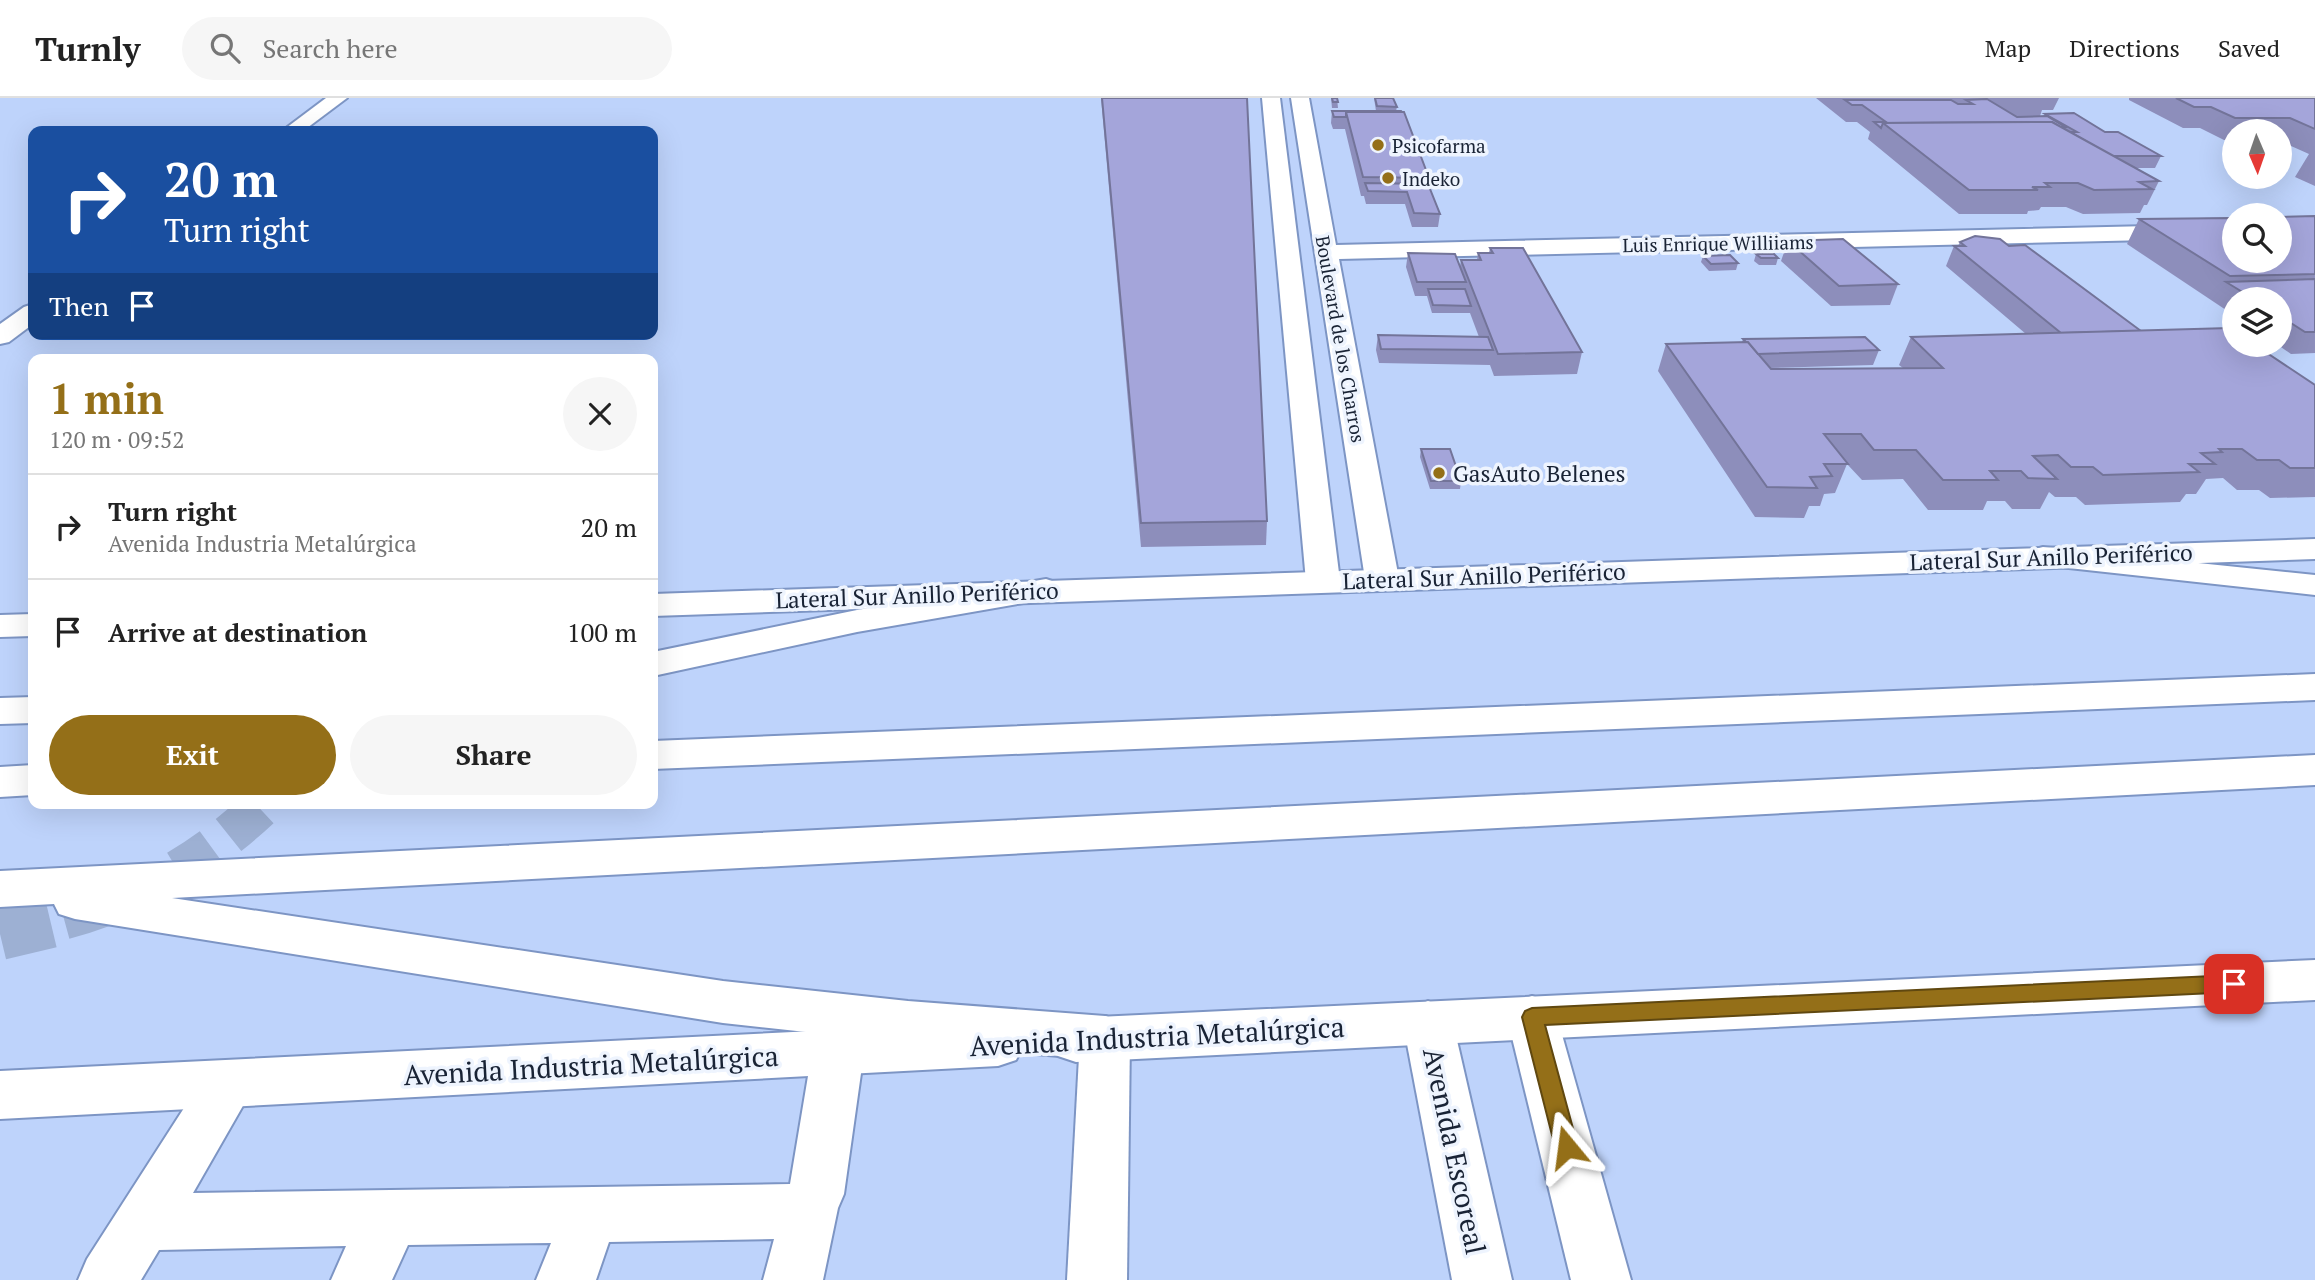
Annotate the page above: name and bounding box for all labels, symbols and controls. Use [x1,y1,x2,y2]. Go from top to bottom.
search box [182,17,672,80]
text: Turnly [35,27,140,70]
icon: search [206,29,244,67]
text: Search here [262,31,398,65]
text: Map [1985,32,2031,64]
text: Directions [2069,32,2180,64]
text: Saved [2218,32,2280,64]
north arrow [2222,119,2292,189]
map controls [2222,119,2292,357]
place label: Psicofarma [1392,133,1486,158]
marker: Psicofarma [1370,137,1386,153]
text: 20 m [164,146,278,211]
icon: right [49,154,140,245]
place label: Indeko [1402,166,1460,191]
marker: Indeko [1380,170,1396,186]
button: search [2222,203,2292,273]
text: Turn right [164,209,310,251]
street label: Luis Enrique Williiams [1622,229,1814,257]
street label: Boulevard de los Charros [1310,234,1372,444]
icon: arrive [123,287,161,325]
button: layers [2222,287,2292,357]
text: Then [49,289,109,323]
text: 1 min [49,370,164,426]
button: close [563,377,637,451]
text: 120 m · 09:52 [49,424,184,455]
place label: GasAuto Belenes [1453,458,1626,489]
marker: GasAuto Belenes [1431,465,1447,481]
text: Turn right [108,494,237,528]
icon: right [49,508,87,546]
text: 20 m [581,510,637,544]
text: Avenida Industria Metalúrgica [108,528,417,559]
street label: Lateral Sur Anillo Periférico [1909,537,2193,577]
street label: Lateral Sur Anillo Periférico [1342,556,1626,596]
street label: Lateral Sur Anillo Periférico [775,575,1059,615]
icon: arrive [49,613,87,651]
text: Arrive at destination [108,615,367,649]
text: 100 m [567,615,637,649]
button: Exit [49,715,336,795]
button: Share [350,715,637,795]
pin [2204,954,2264,1014]
icon: arrive [2215,965,2253,1003]
street label: Avenida Industria Metalúrgica [968,1008,1346,1064]
street label: Avenida Industria Metalúrgica [402,1037,780,1093]
street label: Avenida Escoreal [1415,1044,1495,1258]
position arrow [1530,1110,1604,1184]

